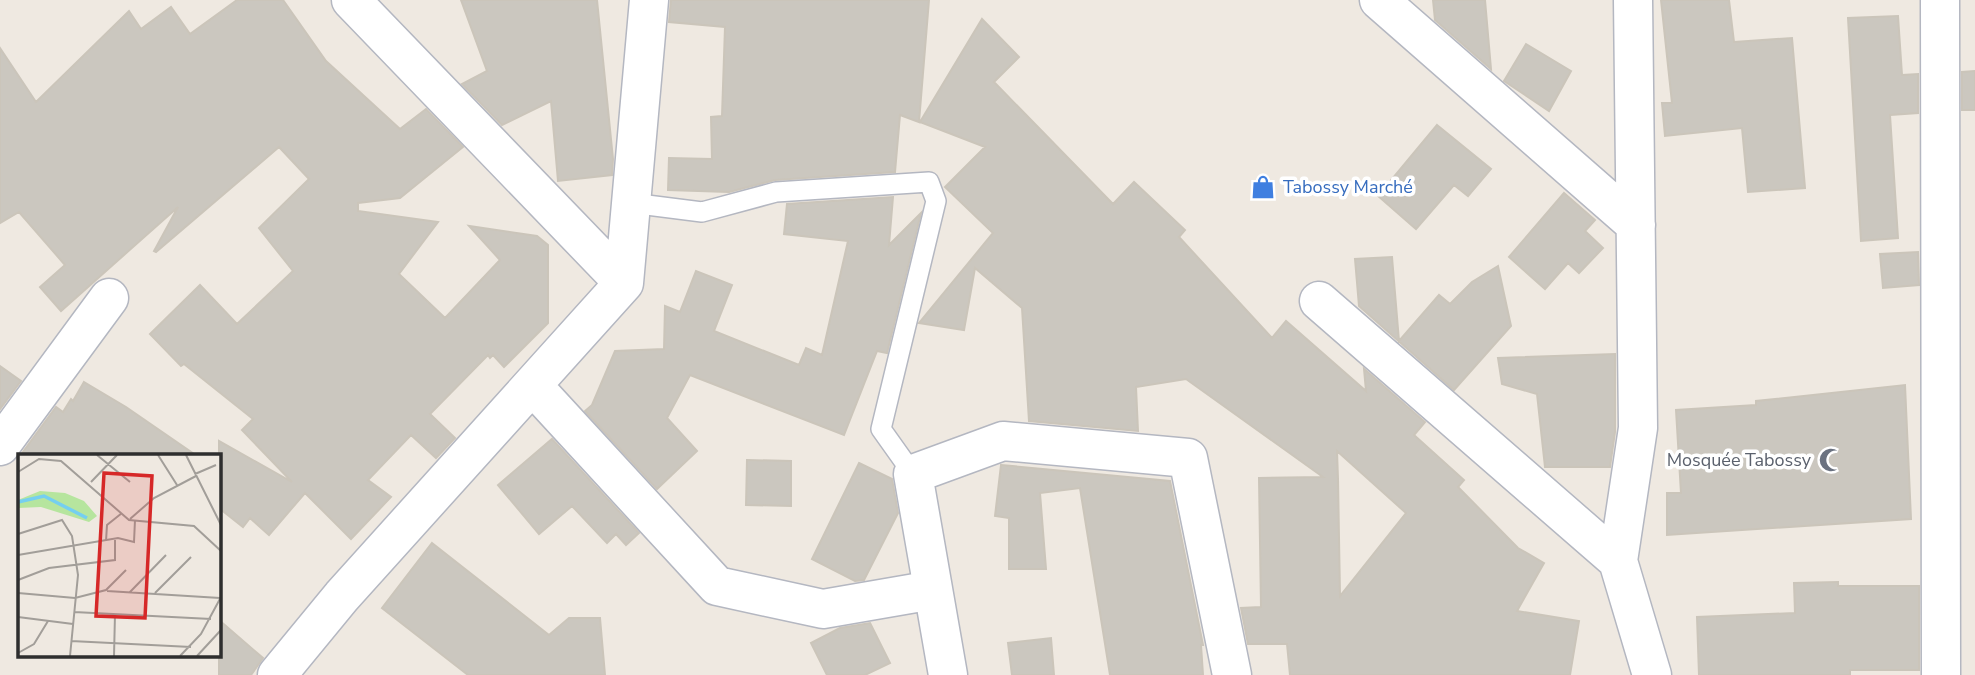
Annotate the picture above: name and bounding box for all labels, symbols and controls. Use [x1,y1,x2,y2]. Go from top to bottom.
shop icon: Tabossy Marché [1249,173,1277,201]
place label: Tabossy Marché [1283,175,1413,199]
mosque icon: Mosquée Tabossy [1817,446,1845,474]
place label: Mosquée Tabossy [1667,448,1812,472]
inset map [18,454,220,658]

